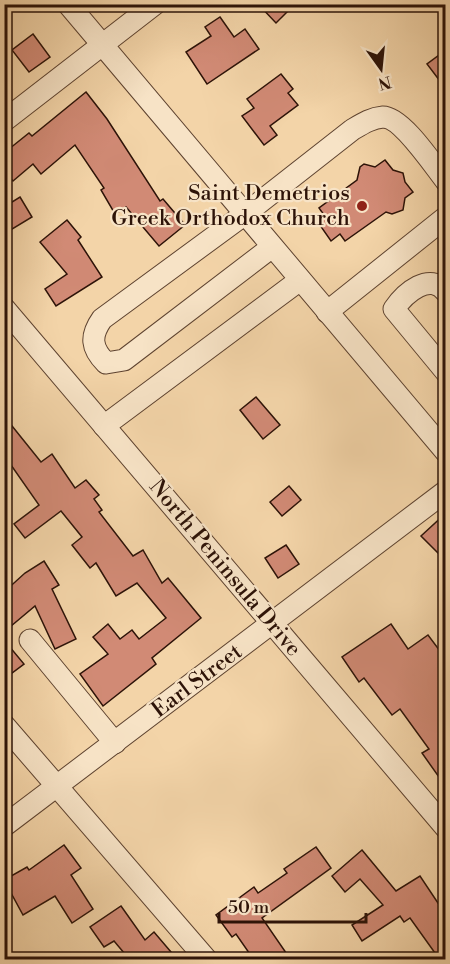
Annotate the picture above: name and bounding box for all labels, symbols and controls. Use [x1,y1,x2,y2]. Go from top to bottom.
north arrow [351,39,411,99]
text: N [376,71,393,94]
place label: Saint Demetrios Greek Orthodox Church [111,180,350,232]
marker: Saint Demetrios Greek Orthodox Church [355,199,369,213]
street label: North Peninsula Drive [143,474,307,662]
street label: Earl Street [146,638,248,724]
scale bar [219,886,366,924]
text: 50 m [228,896,270,919]

